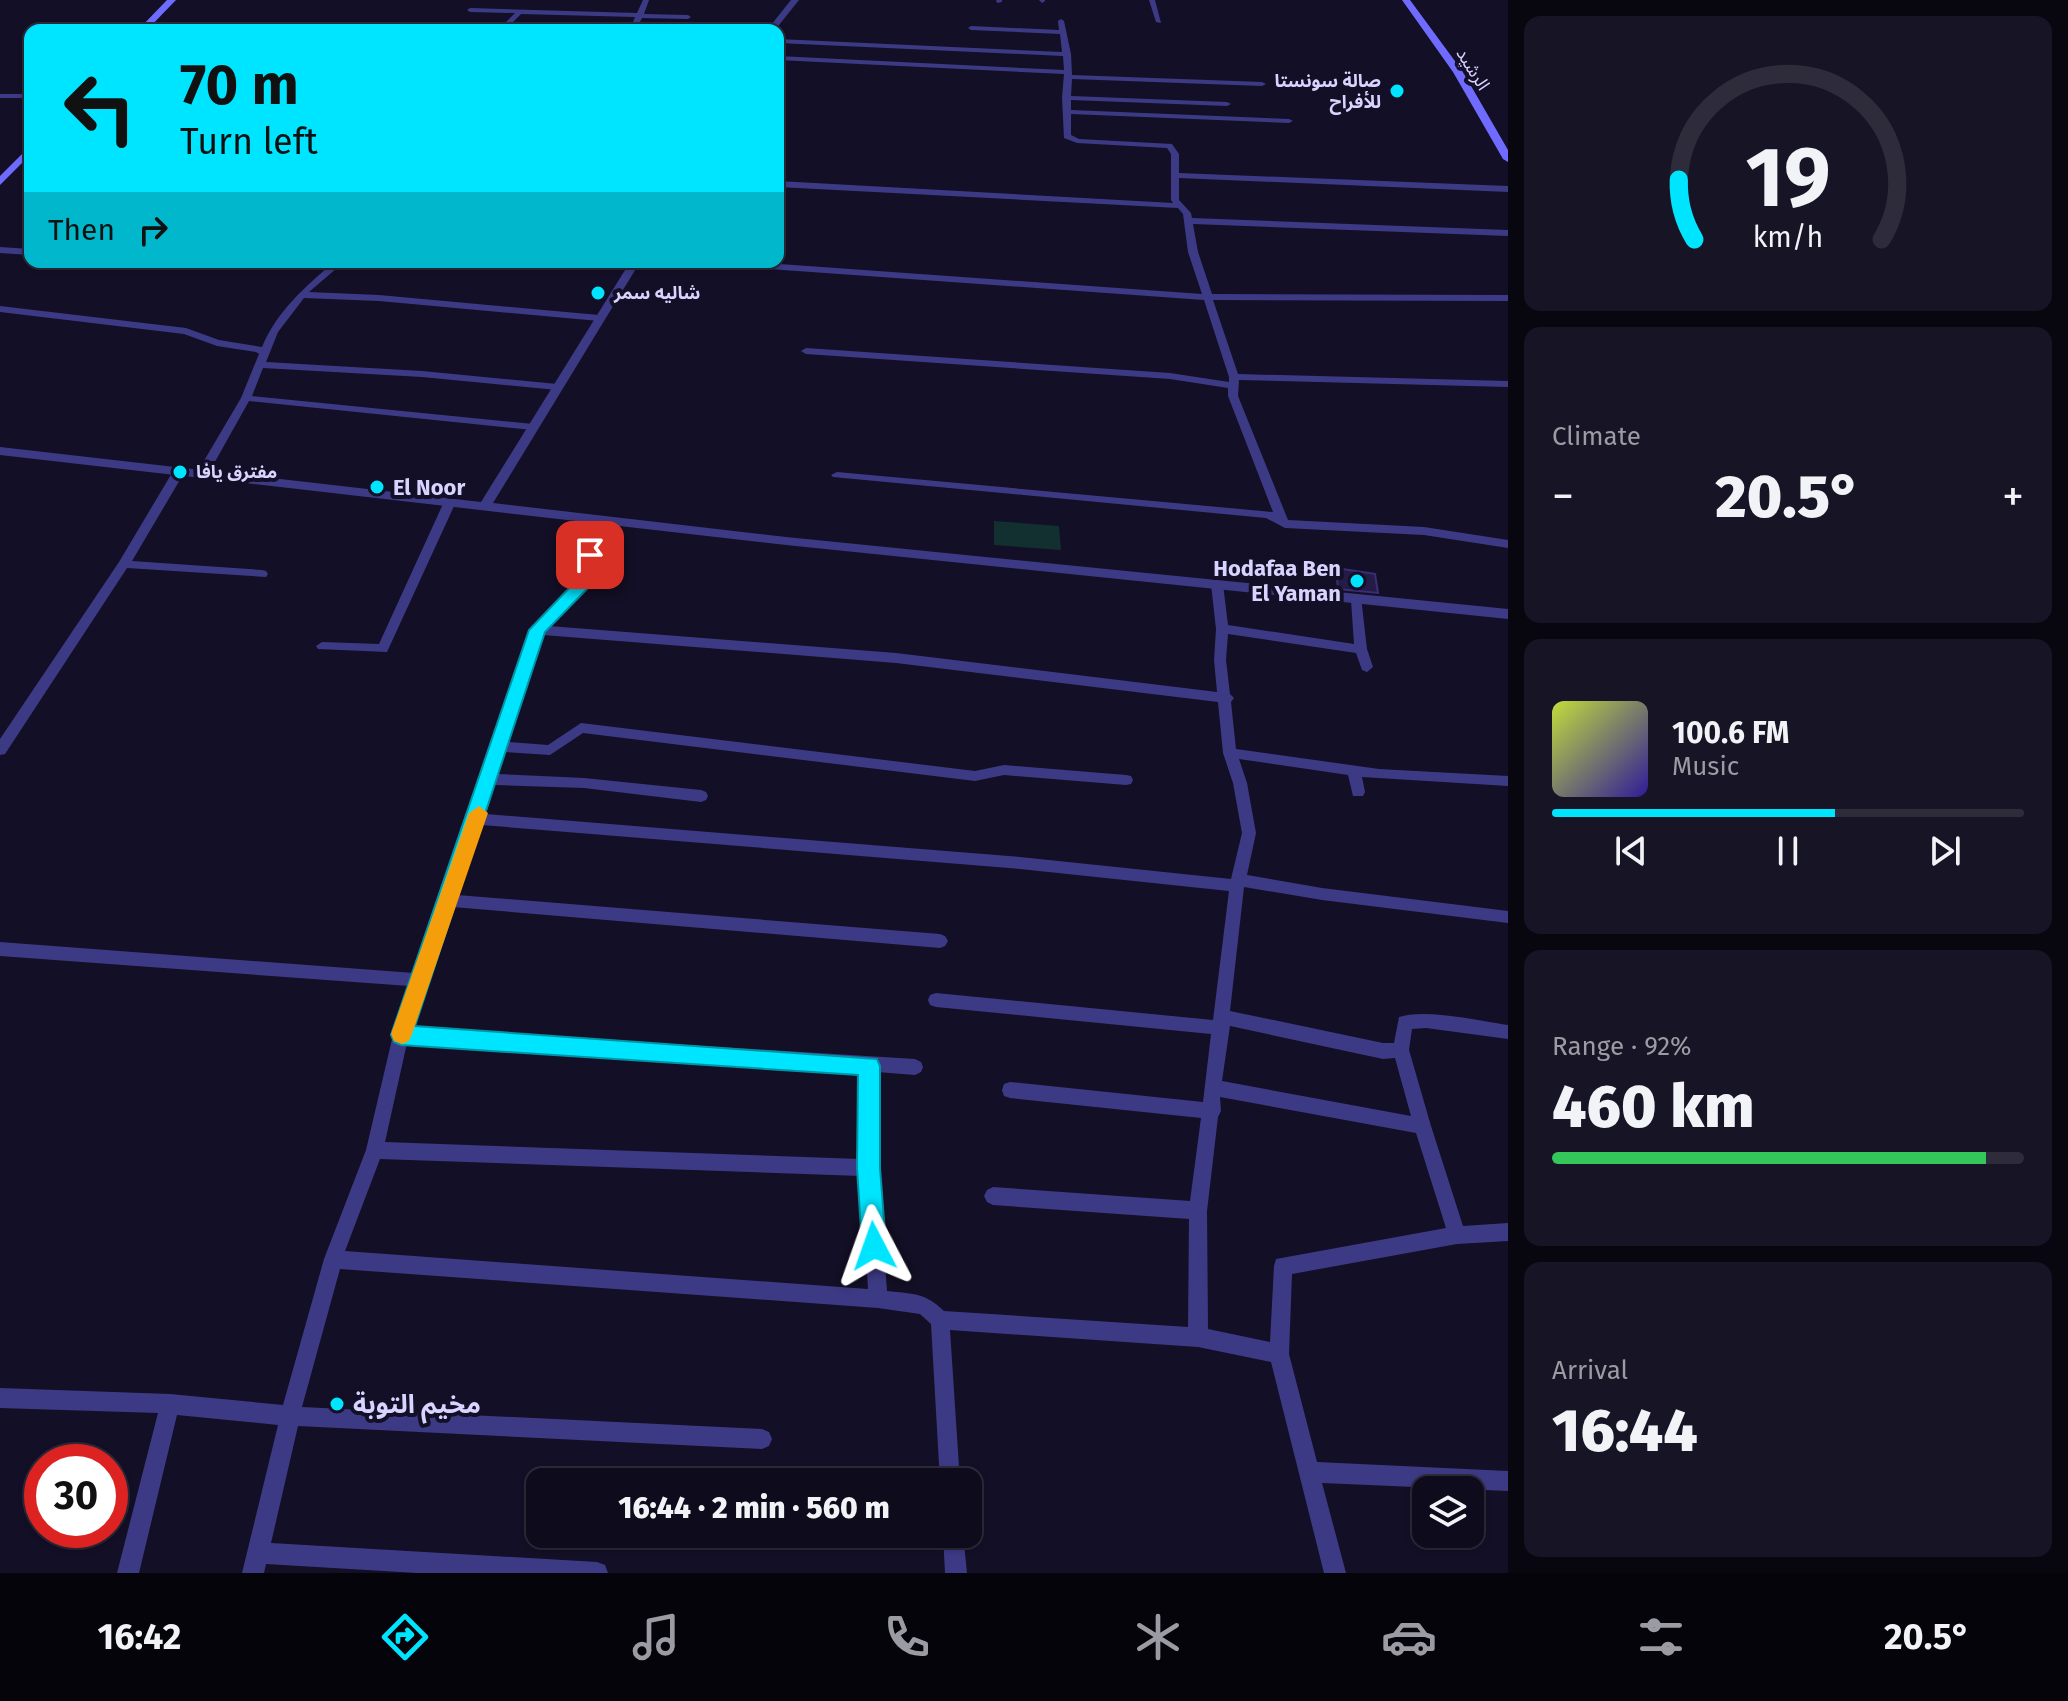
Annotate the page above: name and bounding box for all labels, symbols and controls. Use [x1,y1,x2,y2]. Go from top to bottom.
street label: الرشيد [1451,44,1495,94]
text: 70 m [180,52,299,119]
icon: left [48,56,152,160]
place label: صالة سونستا للأفراح [1274,70,1381,115]
marker: صالة سونستا للأفراح [1388,82,1406,100]
text: Turn left [180,120,318,164]
text: 19 [1745,127,1831,227]
icon: right [131,208,175,252]
text: Then [48,212,115,248]
text: km/h [1753,220,1823,255]
place label: شاليه سمر [613,282,700,304]
marker: شاليه سمر [589,284,607,302]
text: Climate [1552,421,1641,452]
place label: مفترق يافا [196,461,277,483]
text: 20.5° [1715,461,1861,533]
marker: مفترق يافا [171,463,189,481]
text: − [1552,470,1574,523]
text: + [2002,470,2024,523]
place label: El Noor [393,474,465,501]
marker: El Noor [368,478,386,496]
pin [556,521,624,589]
icon: arrive [568,533,612,577]
place label: Hodafaa Ben El Yaman [1213,555,1341,607]
marker: Hodafaa Ben El Yaman [1348,572,1366,590]
text: 100.6 FM [1672,715,1789,751]
text: Music [1672,751,1739,782]
icon: previous [1609,829,1653,873]
icon: pause [1766,829,1810,873]
icon: next [1923,829,1967,873]
text: Range · 92% [1552,1031,1692,1062]
text: 460 km [1552,1071,1755,1143]
position arrow [832,1204,916,1288]
text: Arrival [1552,1355,1628,1386]
place label: مخيم التوبة [353,1389,481,1424]
marker: مخيم التوبة [328,1395,346,1413]
text: 16:44 [1552,1395,1698,1467]
speed limit sign: 30 [24,1444,128,1548]
map controls [1412,1476,1484,1548]
button: layers [1412,1476,1484,1548]
text: 16:44 · 2 min · 560 m [618,1490,890,1526]
icon: directions [377,1609,433,1665]
icon: music [628,1609,684,1665]
icon: phone [879,1609,935,1665]
icon: climate [1130,1609,1186,1665]
icon: car [1381,1609,1437,1665]
icon: filters [1633,1609,1689,1665]
text: 16:42 [98,1615,181,1659]
text: 20.5° [1884,1615,1970,1659]

